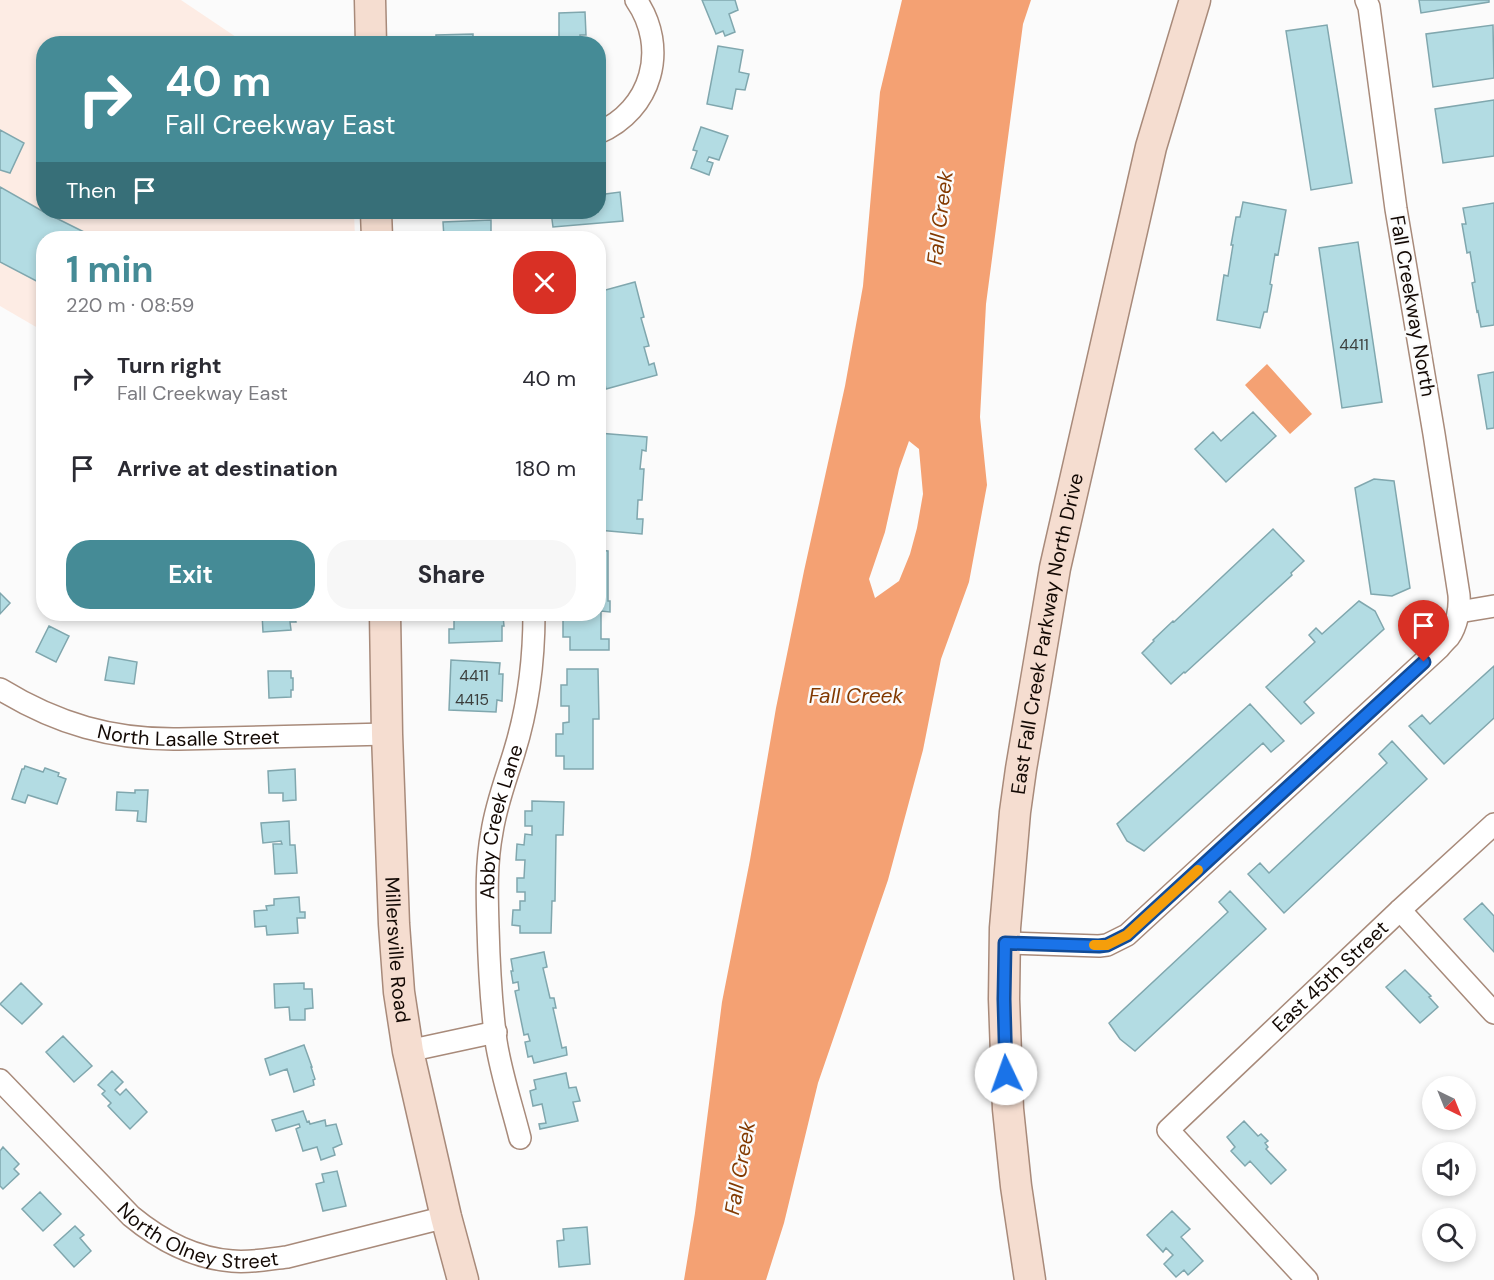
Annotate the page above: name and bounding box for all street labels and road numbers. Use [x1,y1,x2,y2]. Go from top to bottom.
street label: Fall Creekway North [1384,213,1442,399]
street label: East Fall Creek Parkway North Drive [1005,471,1089,796]
street label: North Lasalle Street [95,718,280,752]
street label: Abby Creek Lane [474,741,529,899]
street label: Millersville Road [379,876,417,1025]
street label: East 45th Street [1267,915,1394,1038]
street label: North Olney Street [112,1197,280,1275]

